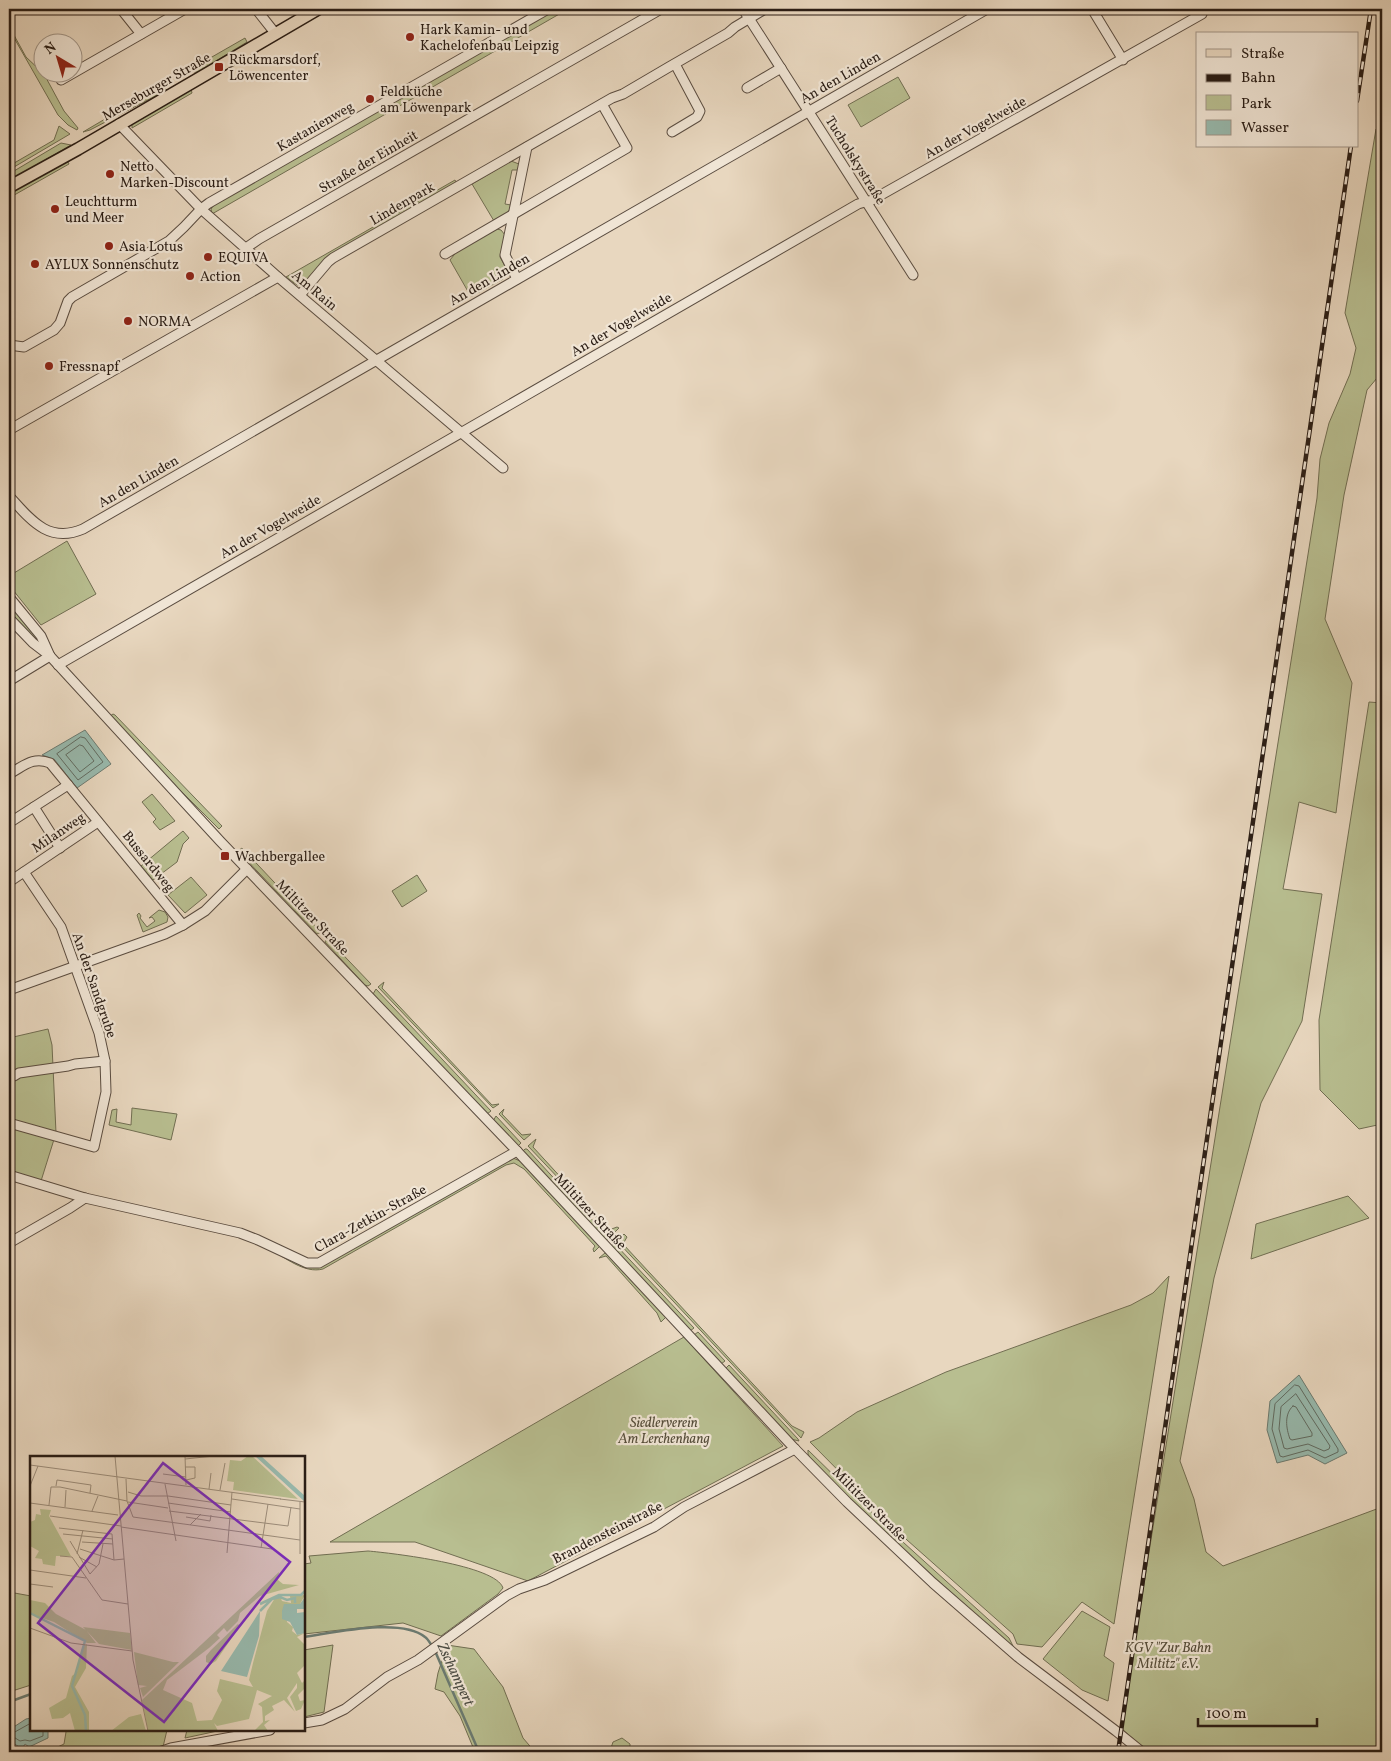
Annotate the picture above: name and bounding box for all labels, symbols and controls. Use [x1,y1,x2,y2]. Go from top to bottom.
place label: Hark Kamin- und Kachelofenbau Leipzig [420,21,559,56]
marker: Hark Kamin- und Kachelofenbau Leipzig [404,31,416,43]
north arrow [32,32,82,82]
legend [1196,32,1358,148]
text: N [41,38,61,60]
text: Straße [1241,44,1284,65]
street label: Merseburger Straße [99,48,215,126]
street label: An den Linden [797,48,884,109]
place label: Rückmarsdorf, Löwencenter [229,51,321,86]
marker: Rückmarsdorf, Löwencenter [213,61,225,73]
text: Bahn [1241,68,1276,89]
place label: Feldküche am Löwenpark [380,83,472,118]
street label: An der Vogelweide [921,92,1030,164]
marker: Feldküche am Löwenpark [364,93,376,105]
text: Park [1241,94,1272,115]
street label: Kastanienweg [274,98,358,157]
street label: Tucholskystraße [820,113,890,209]
text: Wasser [1241,118,1289,139]
street label: Straße der Einheit [316,126,422,198]
place label: Netto Marken-Discount [120,158,229,193]
marker: Netto Marken-Discount [104,168,116,180]
street label: Lindenpark [367,178,439,230]
place label: Leuchtturm und Meer [65,193,137,228]
marker: Leuchtturm und Meer [49,203,61,215]
place label: Asia Lotus [119,238,183,257]
marker: Asia Lotus [103,240,115,252]
place label: EQUIVA [218,249,269,268]
street label: An den Linden [446,250,533,311]
marker: EQUIVA [202,251,214,263]
place label: AYLUX Sonnenschutz [45,256,179,275]
marker: AYLUX Sonnenschutz [29,258,41,270]
street label: Am Rain [287,266,341,316]
place label: Action [200,268,241,287]
marker: Action [184,270,196,282]
street label: An der Vogelweide [568,289,676,362]
place label: NORMA [138,313,191,332]
marker: NORMA [122,315,134,327]
place label: Fressnapf [59,358,120,377]
marker: Fressnapf [43,360,55,372]
street label: An den Linden [95,452,182,513]
street label: An der Vogelweide [217,491,325,564]
street label: Milanweg [28,808,89,858]
street label: Bussardweg [117,827,178,897]
place label: Wachbergallee [235,848,326,867]
marker: Wachbergallee [219,850,231,862]
street label: Miltitzer Straße [271,876,353,960]
street label: An der Sandgrube [67,930,121,1041]
street label: Miltitzer Straße [549,1170,631,1255]
street label: Clara-Zetkin-Straße [311,1180,430,1258]
park label: Siedlerverein Am Lerchenhang [617,1414,710,1449]
inset map [30,1456,305,1731]
street label: Miltitzer Straße [827,1464,911,1547]
street label: Brandensteinstraße [549,1497,666,1569]
water label: Zschampert [430,1639,479,1711]
park label: KGV "Zur Bahn Miltitz" e.V. [1125,1639,1211,1674]
scale bar [1198,1696,1317,1728]
text: 100 m [1206,1704,1246,1725]

